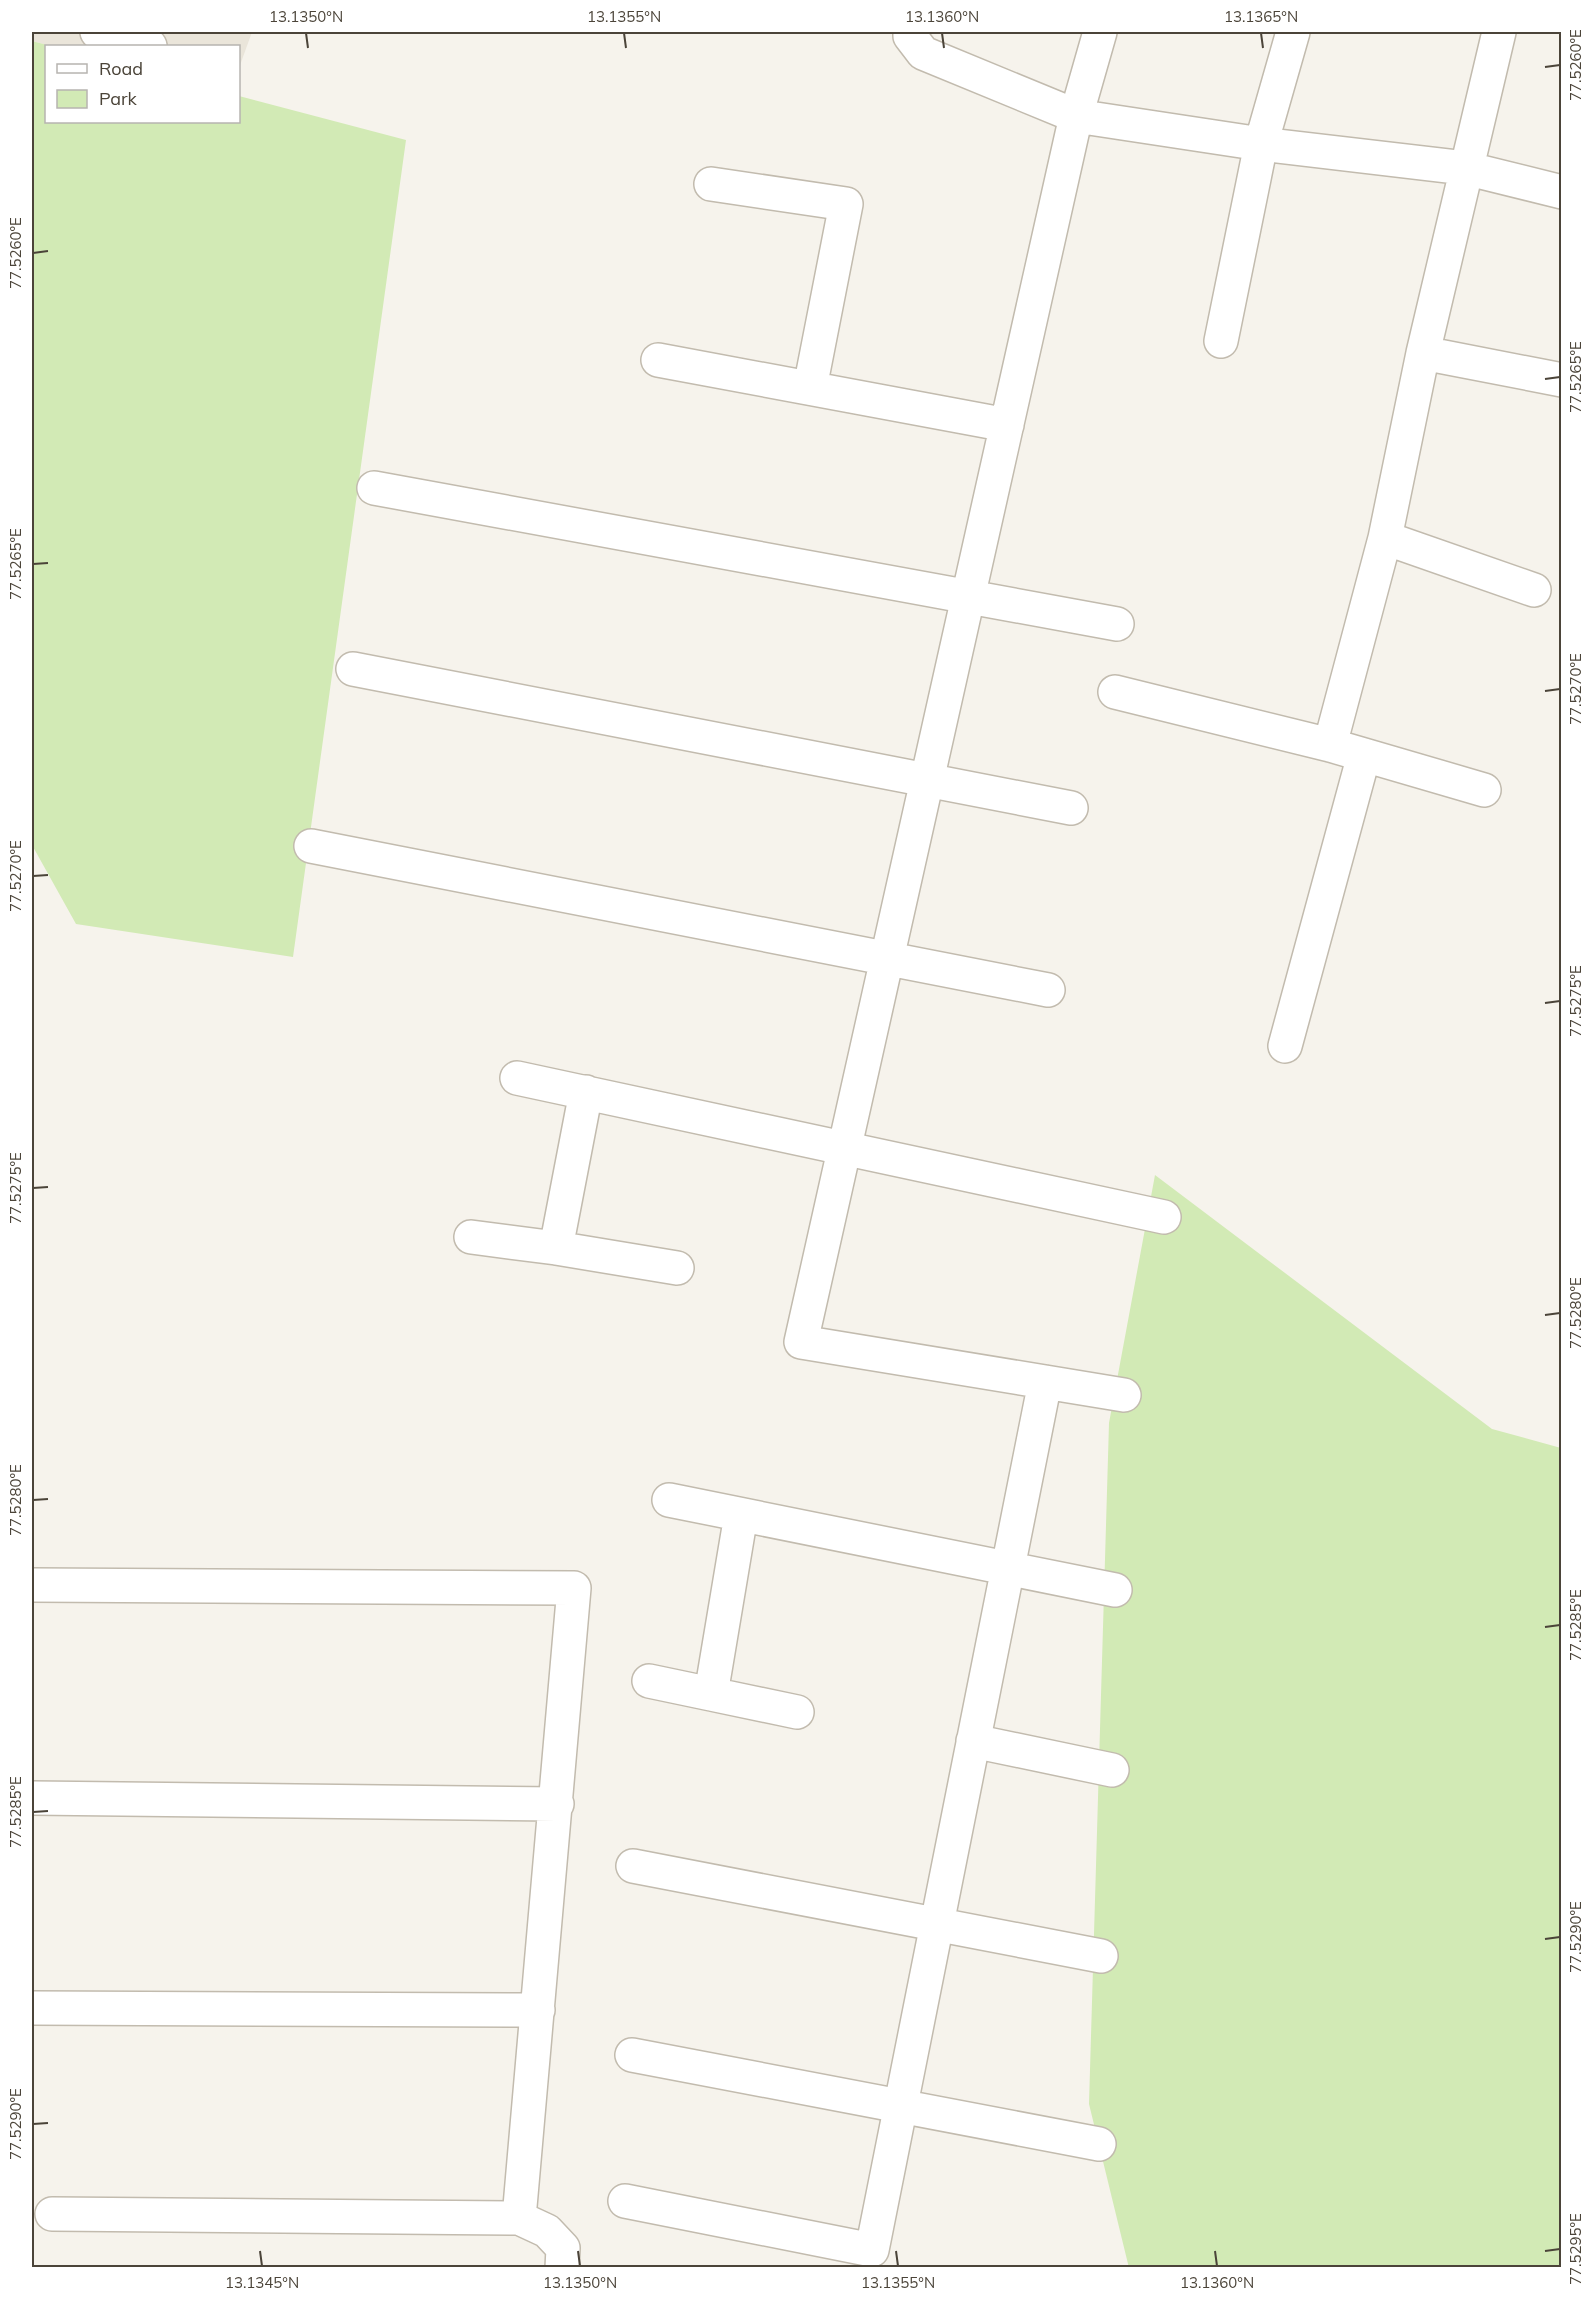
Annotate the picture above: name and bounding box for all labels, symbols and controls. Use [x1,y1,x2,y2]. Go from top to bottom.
text: 13.1350°N [269,7,343,26]
text: 13.1355°N [587,7,661,26]
text: 13.1360°N [905,7,979,26]
text: 13.1365°N [1224,7,1298,26]
text: 77.5260°E [1566,29,1585,101]
legend [45,45,240,123]
text: Road [99,57,143,80]
text: Park [99,87,138,110]
text: 77.5260°E [6,217,25,289]
text: 77.5265°E [1566,341,1585,413]
text: 77.5265°E [6,528,25,600]
text: 77.5270°E [1566,653,1585,725]
text: 77.5270°E [6,840,25,912]
text: 77.5275°E [1566,965,1585,1037]
text: 77.5275°E [6,1152,25,1224]
text: 77.5280°E [1566,1277,1585,1349]
text: 77.5280°E [6,1464,25,1536]
text: 77.5285°E [1566,1589,1585,1661]
text: 77.5285°E [6,1776,25,1848]
text: 77.5290°E [1566,1901,1585,1973]
text: 77.5290°E [6,2088,25,2160]
text: 77.5295°E [1566,2213,1585,2285]
text: 13.1345°N [225,2273,299,2292]
text: 13.1350°N [543,2273,617,2292]
text: 13.1355°N [861,2273,935,2292]
text: 13.1360°N [1180,2273,1254,2292]

